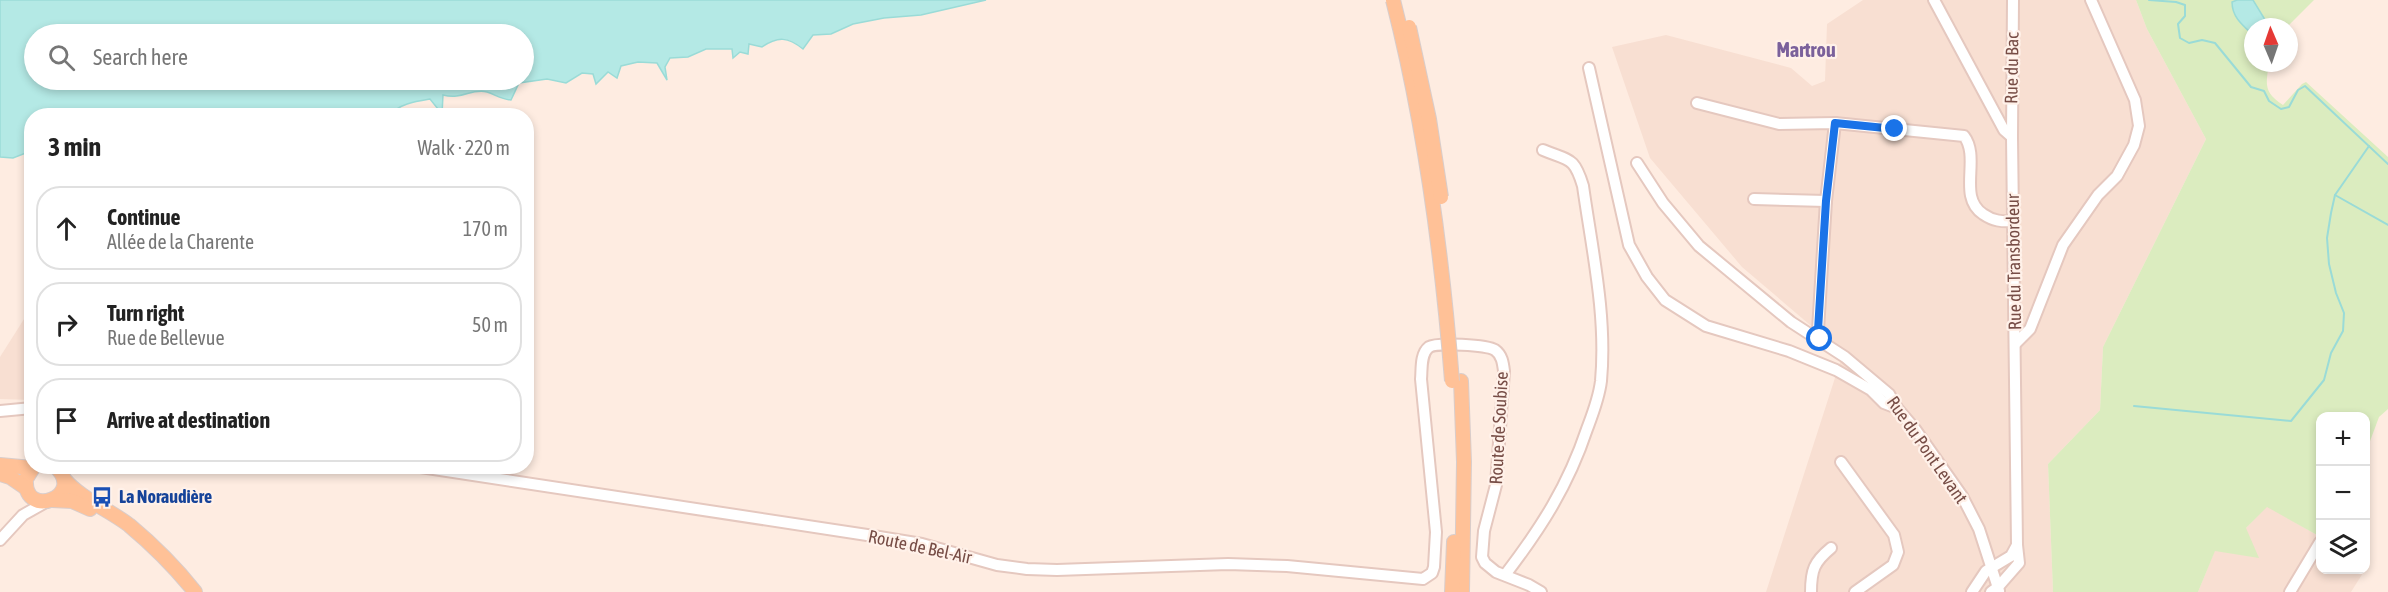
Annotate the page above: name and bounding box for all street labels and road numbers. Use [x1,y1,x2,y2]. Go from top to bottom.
street label: Rue du Bac [2000,32,2023,104]
street label: Rue du Transbordeur [2002,193,2025,330]
street label: Route de Soubise [1485,371,1512,485]
street label: Rue du Pont Levant [1883,392,1972,507]
street label: Route de Bel-Air [866,525,974,568]

